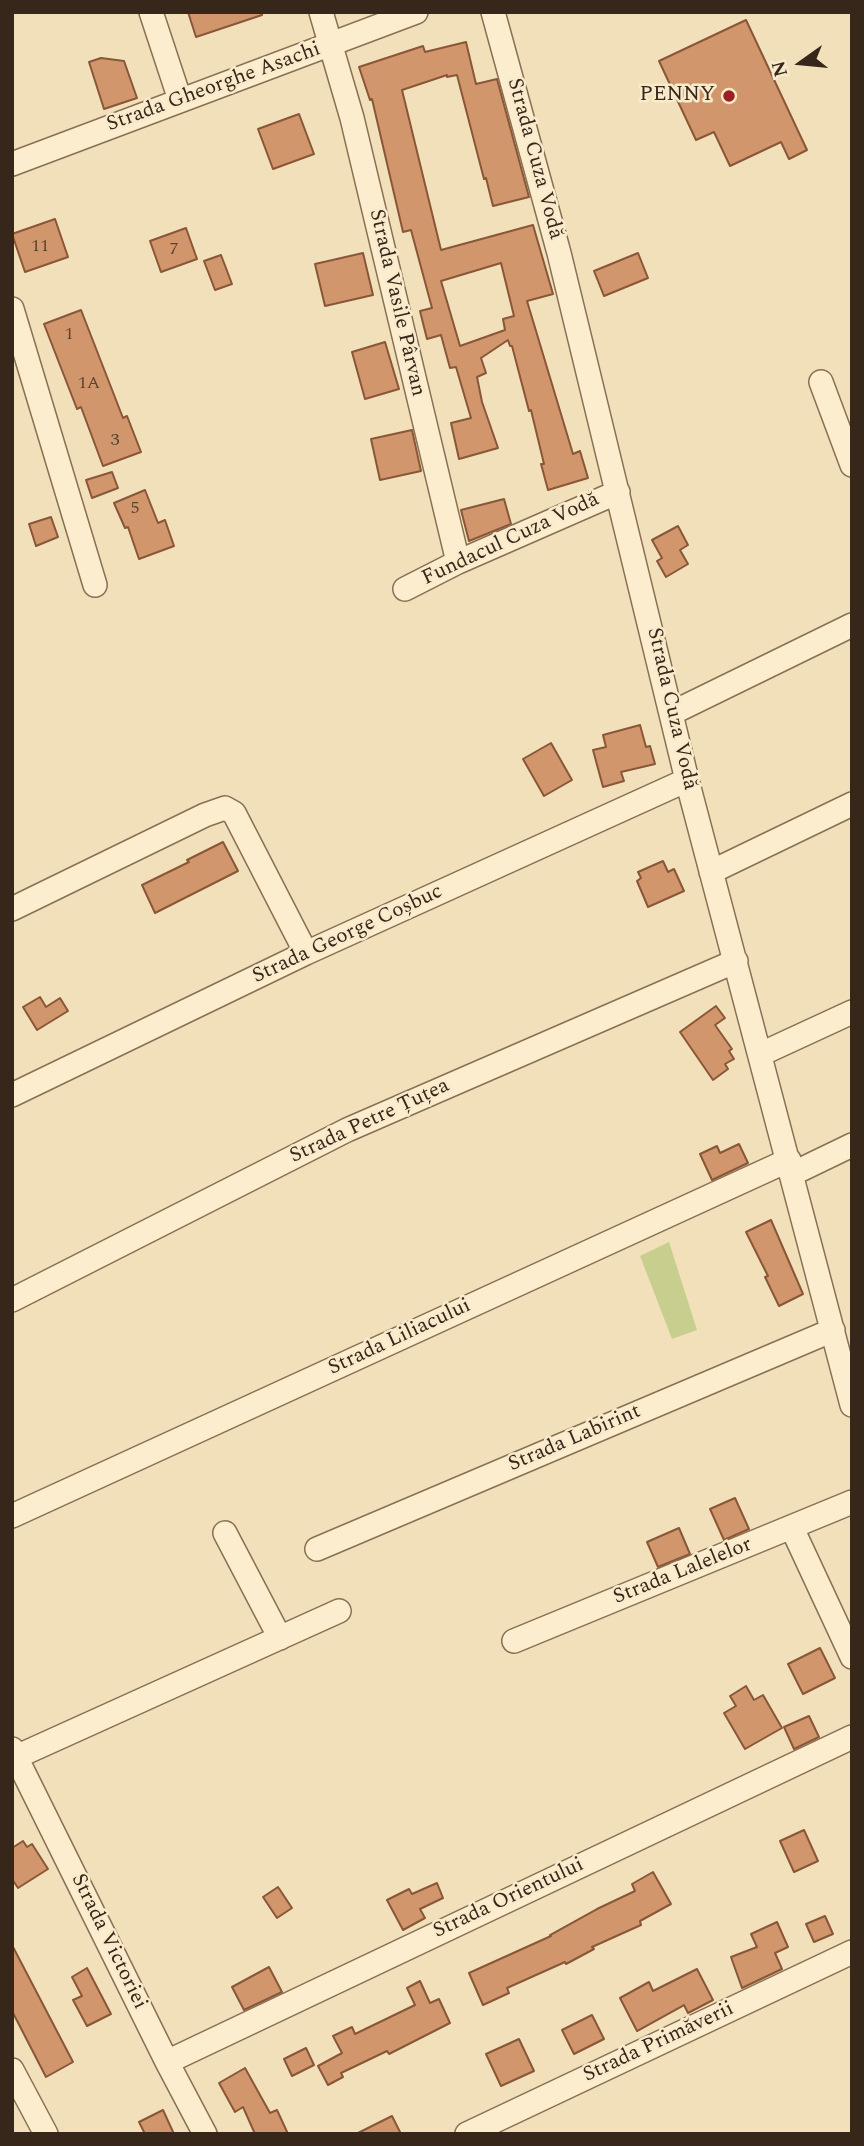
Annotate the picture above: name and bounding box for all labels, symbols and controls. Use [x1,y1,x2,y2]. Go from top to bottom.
north arrow [766,28,836,98]
street label: Strada Gheorghe Asachi [104,38,324,138]
text: N [764,57,796,80]
street label: Strada Cuza Vodă [500,76,568,242]
place label: PENNY [639,83,715,109]
marker: PENNY [721,88,737,104]
street label: Strada Vasile Pârvan [362,207,430,399]
house number: 11 [31,236,49,258]
house number: 7 [170,239,178,261]
house number: 1 [65,324,73,346]
house number: 1A [78,373,100,395]
house number: 3 [111,430,119,452]
street label: Fundacul Cuza Vodă [418,488,604,592]
house number: 5 [131,498,139,520]
street label: Strada Cuza Vodă [640,625,702,793]
street label: Strada George Coșbuc [249,880,447,990]
street label: Strada Petre Țuțea [286,1074,454,1170]
street label: Strada Liliacului [325,1294,475,1382]
street label: Strada Labirint [505,1400,645,1478]
street label: Strada Lalelelor [610,1533,756,1611]
street label: Strada Orientului [430,1853,588,1945]
street label: Strada Victoriei [64,1870,152,2014]
street label: Strada Primăverii [580,1997,738,2089]

